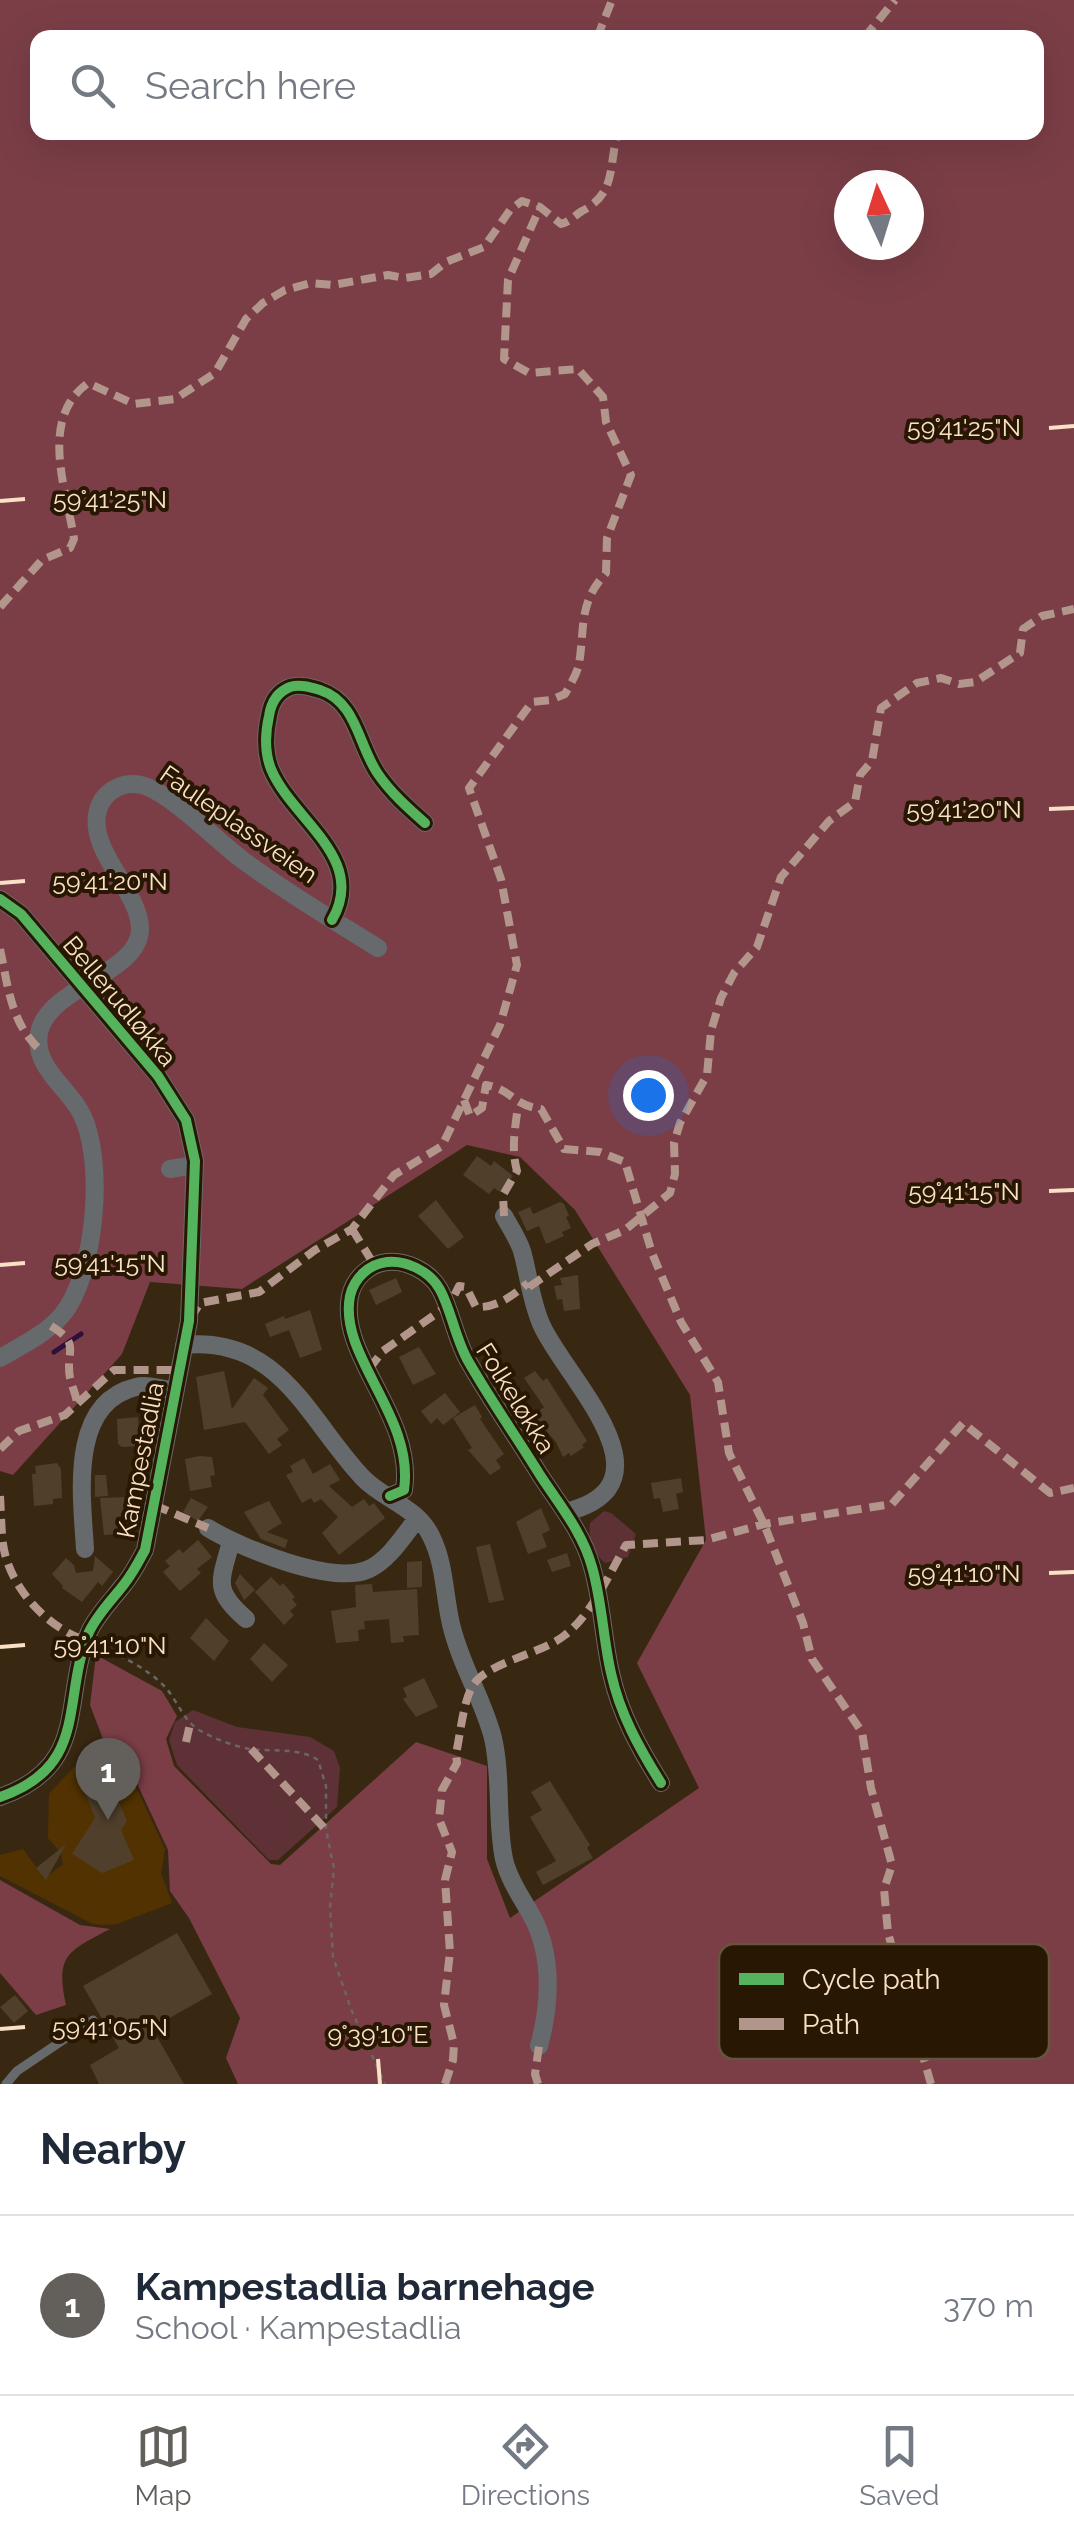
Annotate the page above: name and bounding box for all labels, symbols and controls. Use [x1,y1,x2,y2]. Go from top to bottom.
search box [30,30,1044,140]
icon: search [65,58,120,113]
text: Search here [145,63,356,108]
north arrow [834,170,924,260]
text: 59°41'25"N [907,412,1021,442]
text: 59°41'25"N [53,484,167,514]
street label: Fauleplassveien [155,759,323,889]
text: 59°41'20"N [906,794,1022,824]
text: 59°41'20"N [52,866,168,896]
street label: Bellerudløkka [57,930,183,1072]
your location [623,1070,674,1121]
text: 59°41'15"N [908,1176,1020,1206]
text: 59°41'15"N [54,1248,166,1278]
street label: Folkeløkka [470,1337,562,1459]
street label: Kampestadlia [110,1379,170,1541]
text: 59°41'10"N [907,1558,1021,1588]
text: 59°41'10"N [53,1630,167,1660]
pin: 1 [76,1738,140,1820]
legend [719,1944,1049,2059]
text: Cycle path [802,1963,941,1996]
text: Path [802,2008,860,2041]
text: 59°41'05"N [52,2012,168,2042]
text: 9°39'10"E [328,2019,428,2049]
text: Nearby [40,2125,186,2174]
text: Kampestadlia barnehage [135,2264,595,2309]
text: 1 [65,2287,80,2324]
text: 370 m [943,2287,1034,2324]
text: School · Kampestadlia [135,2309,461,2346]
tab: Map [135,2419,192,2512]
tab: Directions [461,2419,590,2512]
tab: Saved [859,2419,939,2512]

